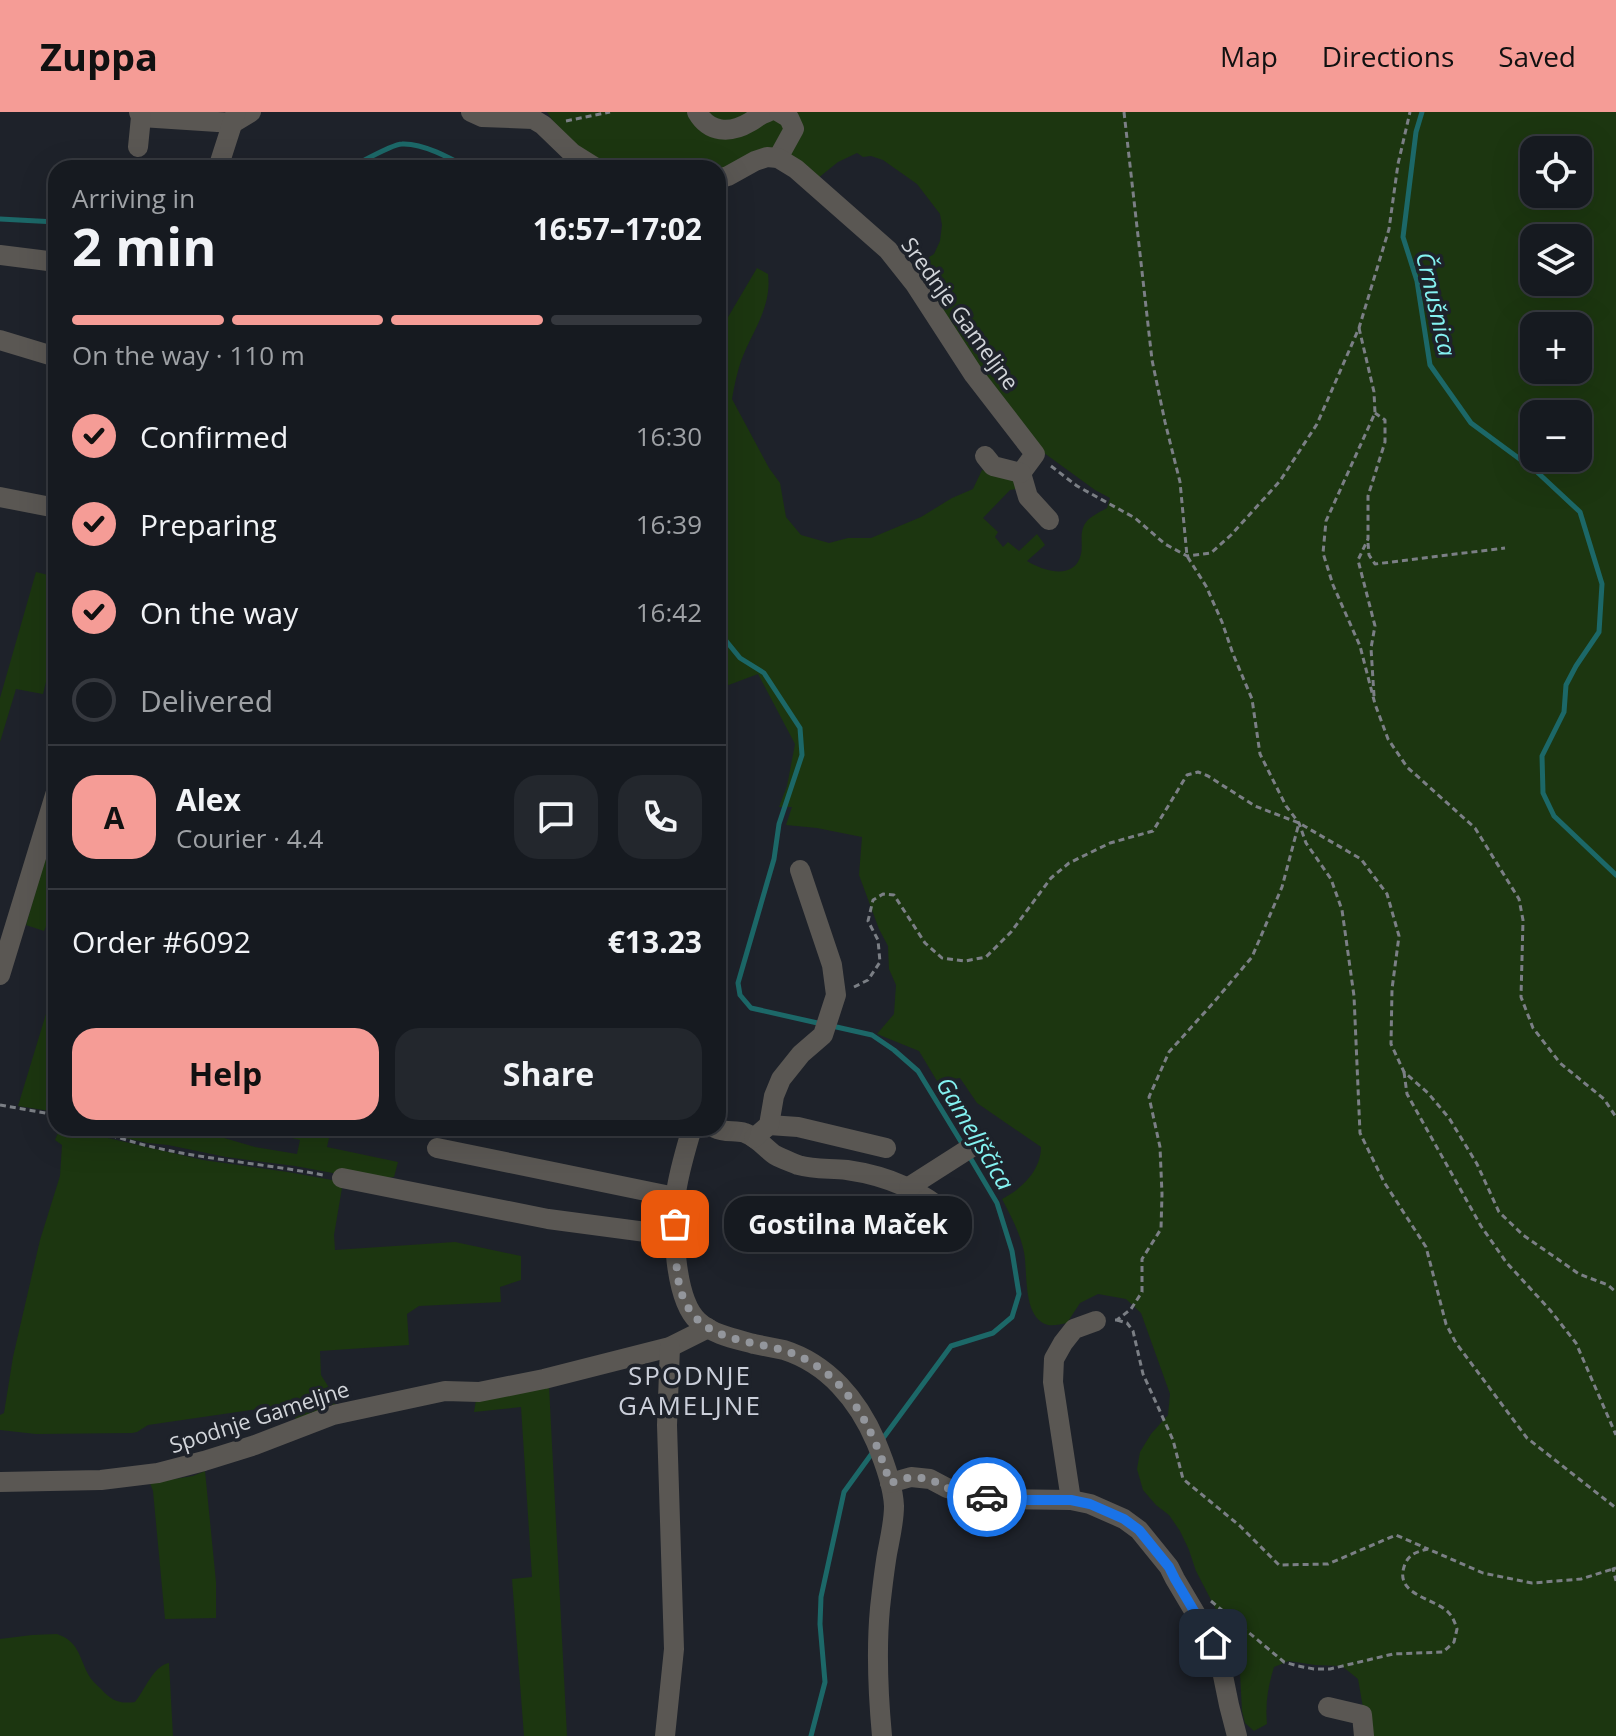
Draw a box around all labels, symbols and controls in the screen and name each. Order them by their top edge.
text: Zuppa [40,30,158,82]
text: Map [1220,37,1278,75]
text: Directions [1322,37,1454,75]
text: Saved [1498,37,1576,75]
map controls [1520,136,1592,472]
button: locate [1520,136,1592,208]
text: Arriving in [72,180,195,216]
text: 16:57–17:02 [533,208,702,249]
text: 2 min [72,210,216,281]
button: layers [1520,224,1592,296]
street label: Srednje Gameljne [895,231,1027,395]
water label: Črnušnica [1409,249,1465,360]
button: + [1520,312,1592,384]
text: On the way · 110 m [72,337,305,373]
button: − [1520,400,1592,472]
icon: check [72,414,116,458]
text: Confirmed [140,416,288,457]
text: 16:30 [636,418,702,454]
icon: check [72,502,116,546]
text: Preparing [140,504,277,545]
text: 16:39 [636,506,702,542]
icon: check [72,590,116,634]
text: On the way [140,592,298,633]
text: 16:42 [636,594,702,630]
text: Delivered [140,680,273,721]
button: chat [514,775,598,859]
button: phone [618,775,702,859]
text: Alex [176,779,241,820]
text: A [104,797,124,838]
text: Courier · 4.4 [176,820,323,856]
text: Order #6092 [72,921,251,962]
text: €13.23 [608,921,702,962]
button: Help [72,1028,379,1120]
button: Share [395,1028,702,1120]
water label: Gameljščica [929,1070,1023,1196]
pin [641,1190,709,1258]
callout: Gostilna Maček [723,1196,971,1252]
icon: bag [653,1202,697,1246]
text: Gostilna Maček [748,1206,948,1242]
district label: SPODNJE GAMELJNE [618,1357,762,1423]
street label: Spodnje Gameljne [165,1373,353,1459]
courier [947,1457,1027,1537]
icon: car [965,1475,1009,1519]
pin [1179,1609,1247,1677]
icon: home [1191,1621,1235,1665]

